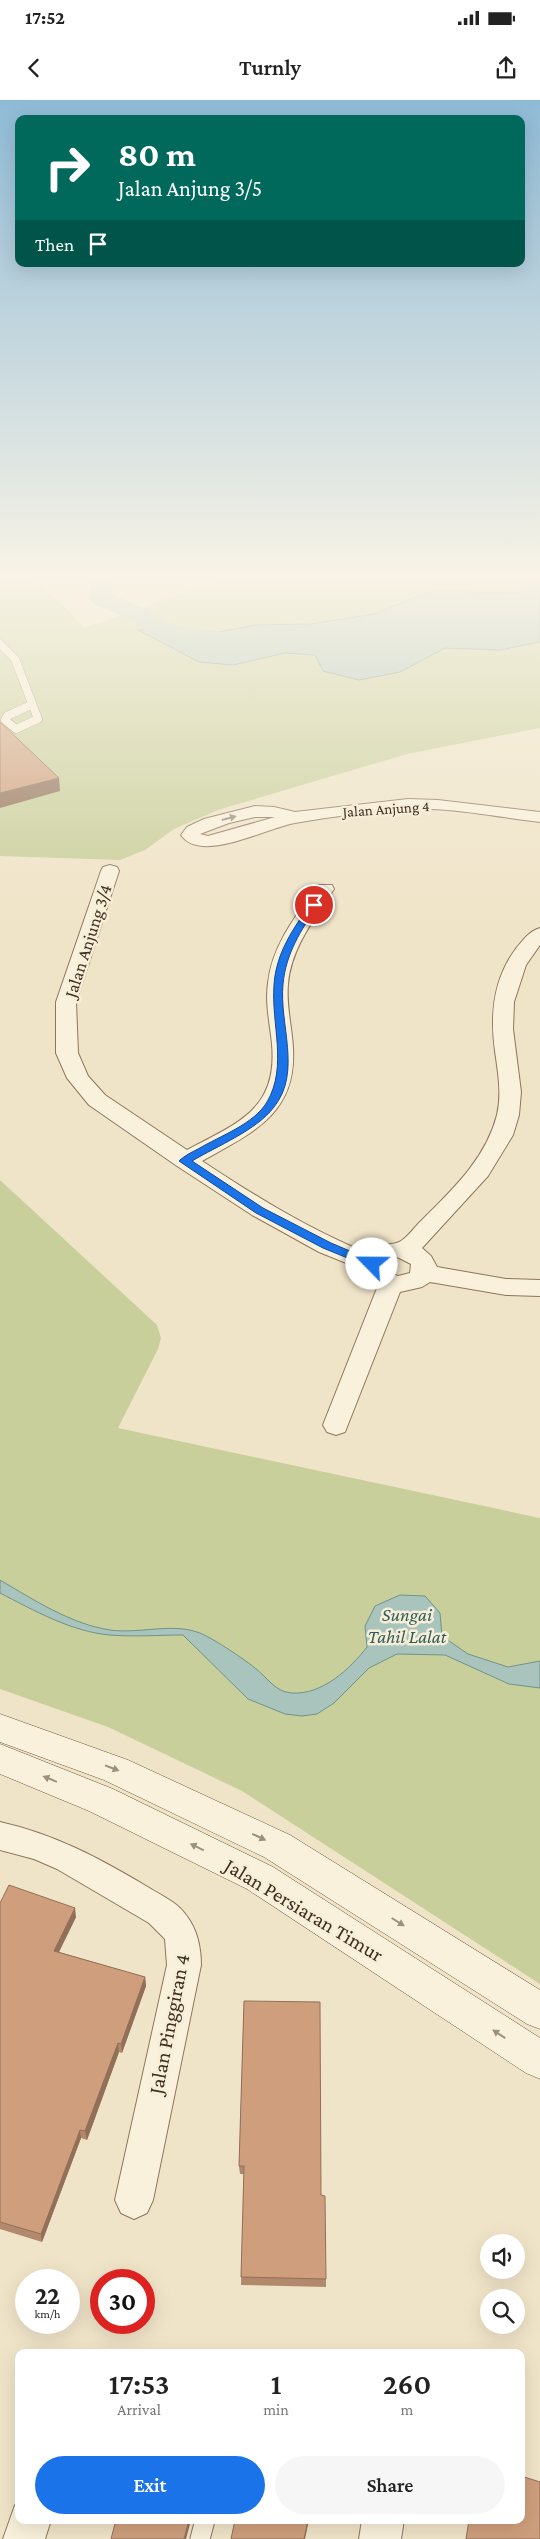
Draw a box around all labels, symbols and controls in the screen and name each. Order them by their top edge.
text: 17:52 [25,7,65,28]
icon: back [20,54,48,82]
icon: share [492,54,520,82]
text: Turnly [239,55,301,80]
icon: right [35,135,100,200]
text: 80 m [118,135,196,174]
text: Jalan Anjung 3/5 [118,176,262,201]
icon: arrive [84,230,112,258]
text: Then [35,234,74,255]
street label: Jalan Anjung 4 [340,798,430,821]
one-way arrow [222,814,237,822]
street label: Jalan Anjung 3/4 [60,882,117,1002]
pin [293,884,335,926]
icon: arrive [300,891,328,919]
position arrow [345,1237,397,1289]
water label: Sungai Tahil Lalat [368,1604,447,1647]
one-way arrow [105,1764,120,1772]
one-way arrow [43,1775,57,1783]
one-way arrow [252,1833,266,1841]
one-way arrow [190,1843,205,1852]
street label: Jalan Persiaran Timur [219,1852,388,1967]
one-way arrow [391,1917,404,1926]
street label: Jalan Pinggiran 4 [143,1952,194,2098]
one-way arrow [492,2029,506,2039]
map controls [480,2234,525,2334]
button: sound [480,2234,525,2279]
speed limit sign: 30 [90,2269,155,2334]
text: 22 [35,2282,60,2309]
button: search [480,2289,525,2334]
text: km/h [35,2307,60,2321]
text: 17:53 [109,2367,169,2400]
text: 1 [271,2367,281,2400]
text: 260 [383,2367,431,2400]
text: Arrival [117,2401,161,2418]
text: min [263,2401,289,2418]
text: m [400,2401,413,2418]
button: Exit [35,2456,265,2514]
button: Share [275,2456,505,2514]

